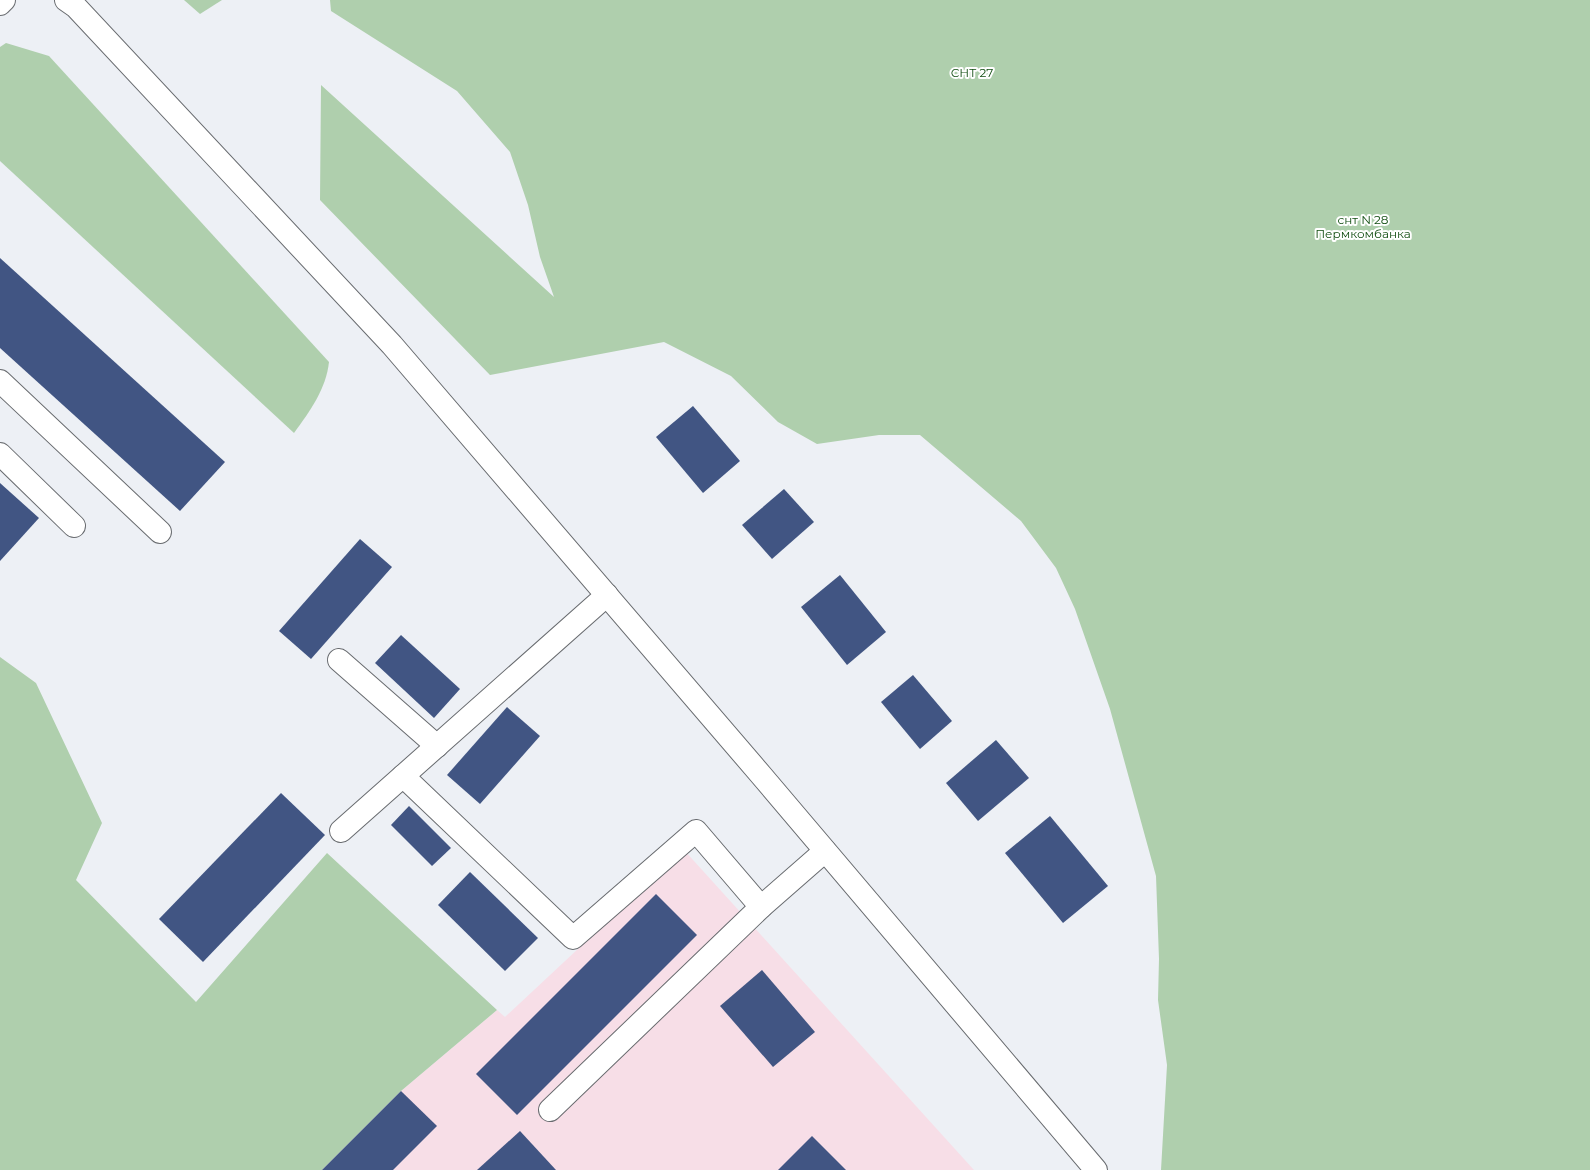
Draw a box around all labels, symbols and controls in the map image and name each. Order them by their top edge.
park label: СНТ 27 [951,65,993,80]
park label: снт N 28 Пермкомбанка [1315,212,1411,241]

